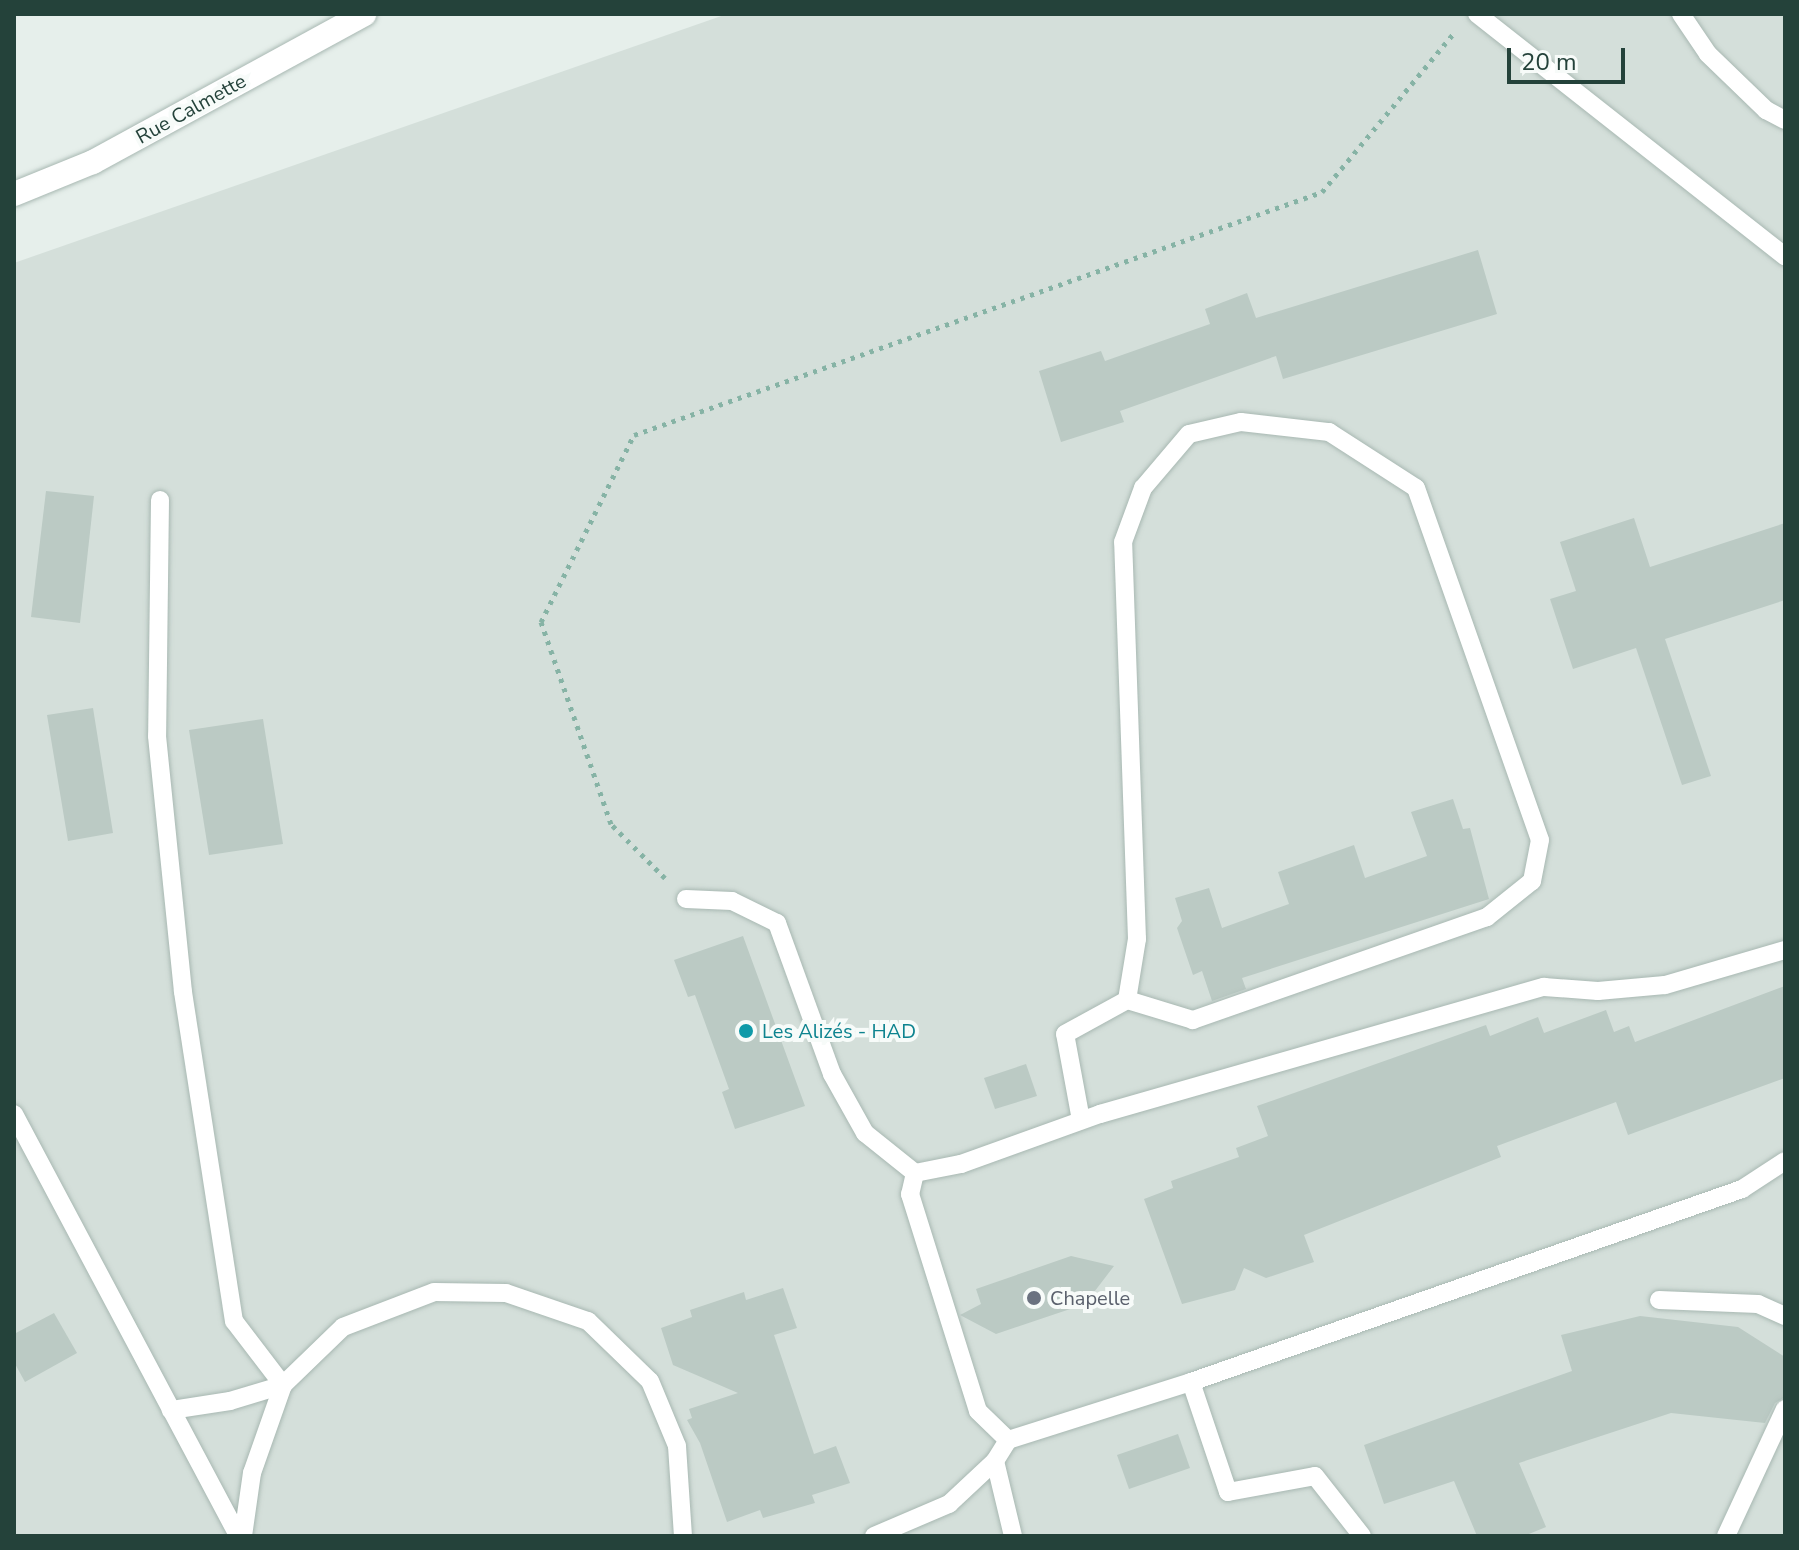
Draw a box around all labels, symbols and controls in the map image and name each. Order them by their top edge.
scale bar [1511,32,1629,82]
text: 20 m [1521,46,1577,78]
street label: Rue Calmette [132,69,250,149]
place label: Les Alizés - HAD [762,1019,916,1043]
marker: Les Alizés - HAD [737,1022,755,1040]
place label: Chapelle [1050,1286,1130,1310]
marker: Chapelle [1025,1289,1043,1307]

